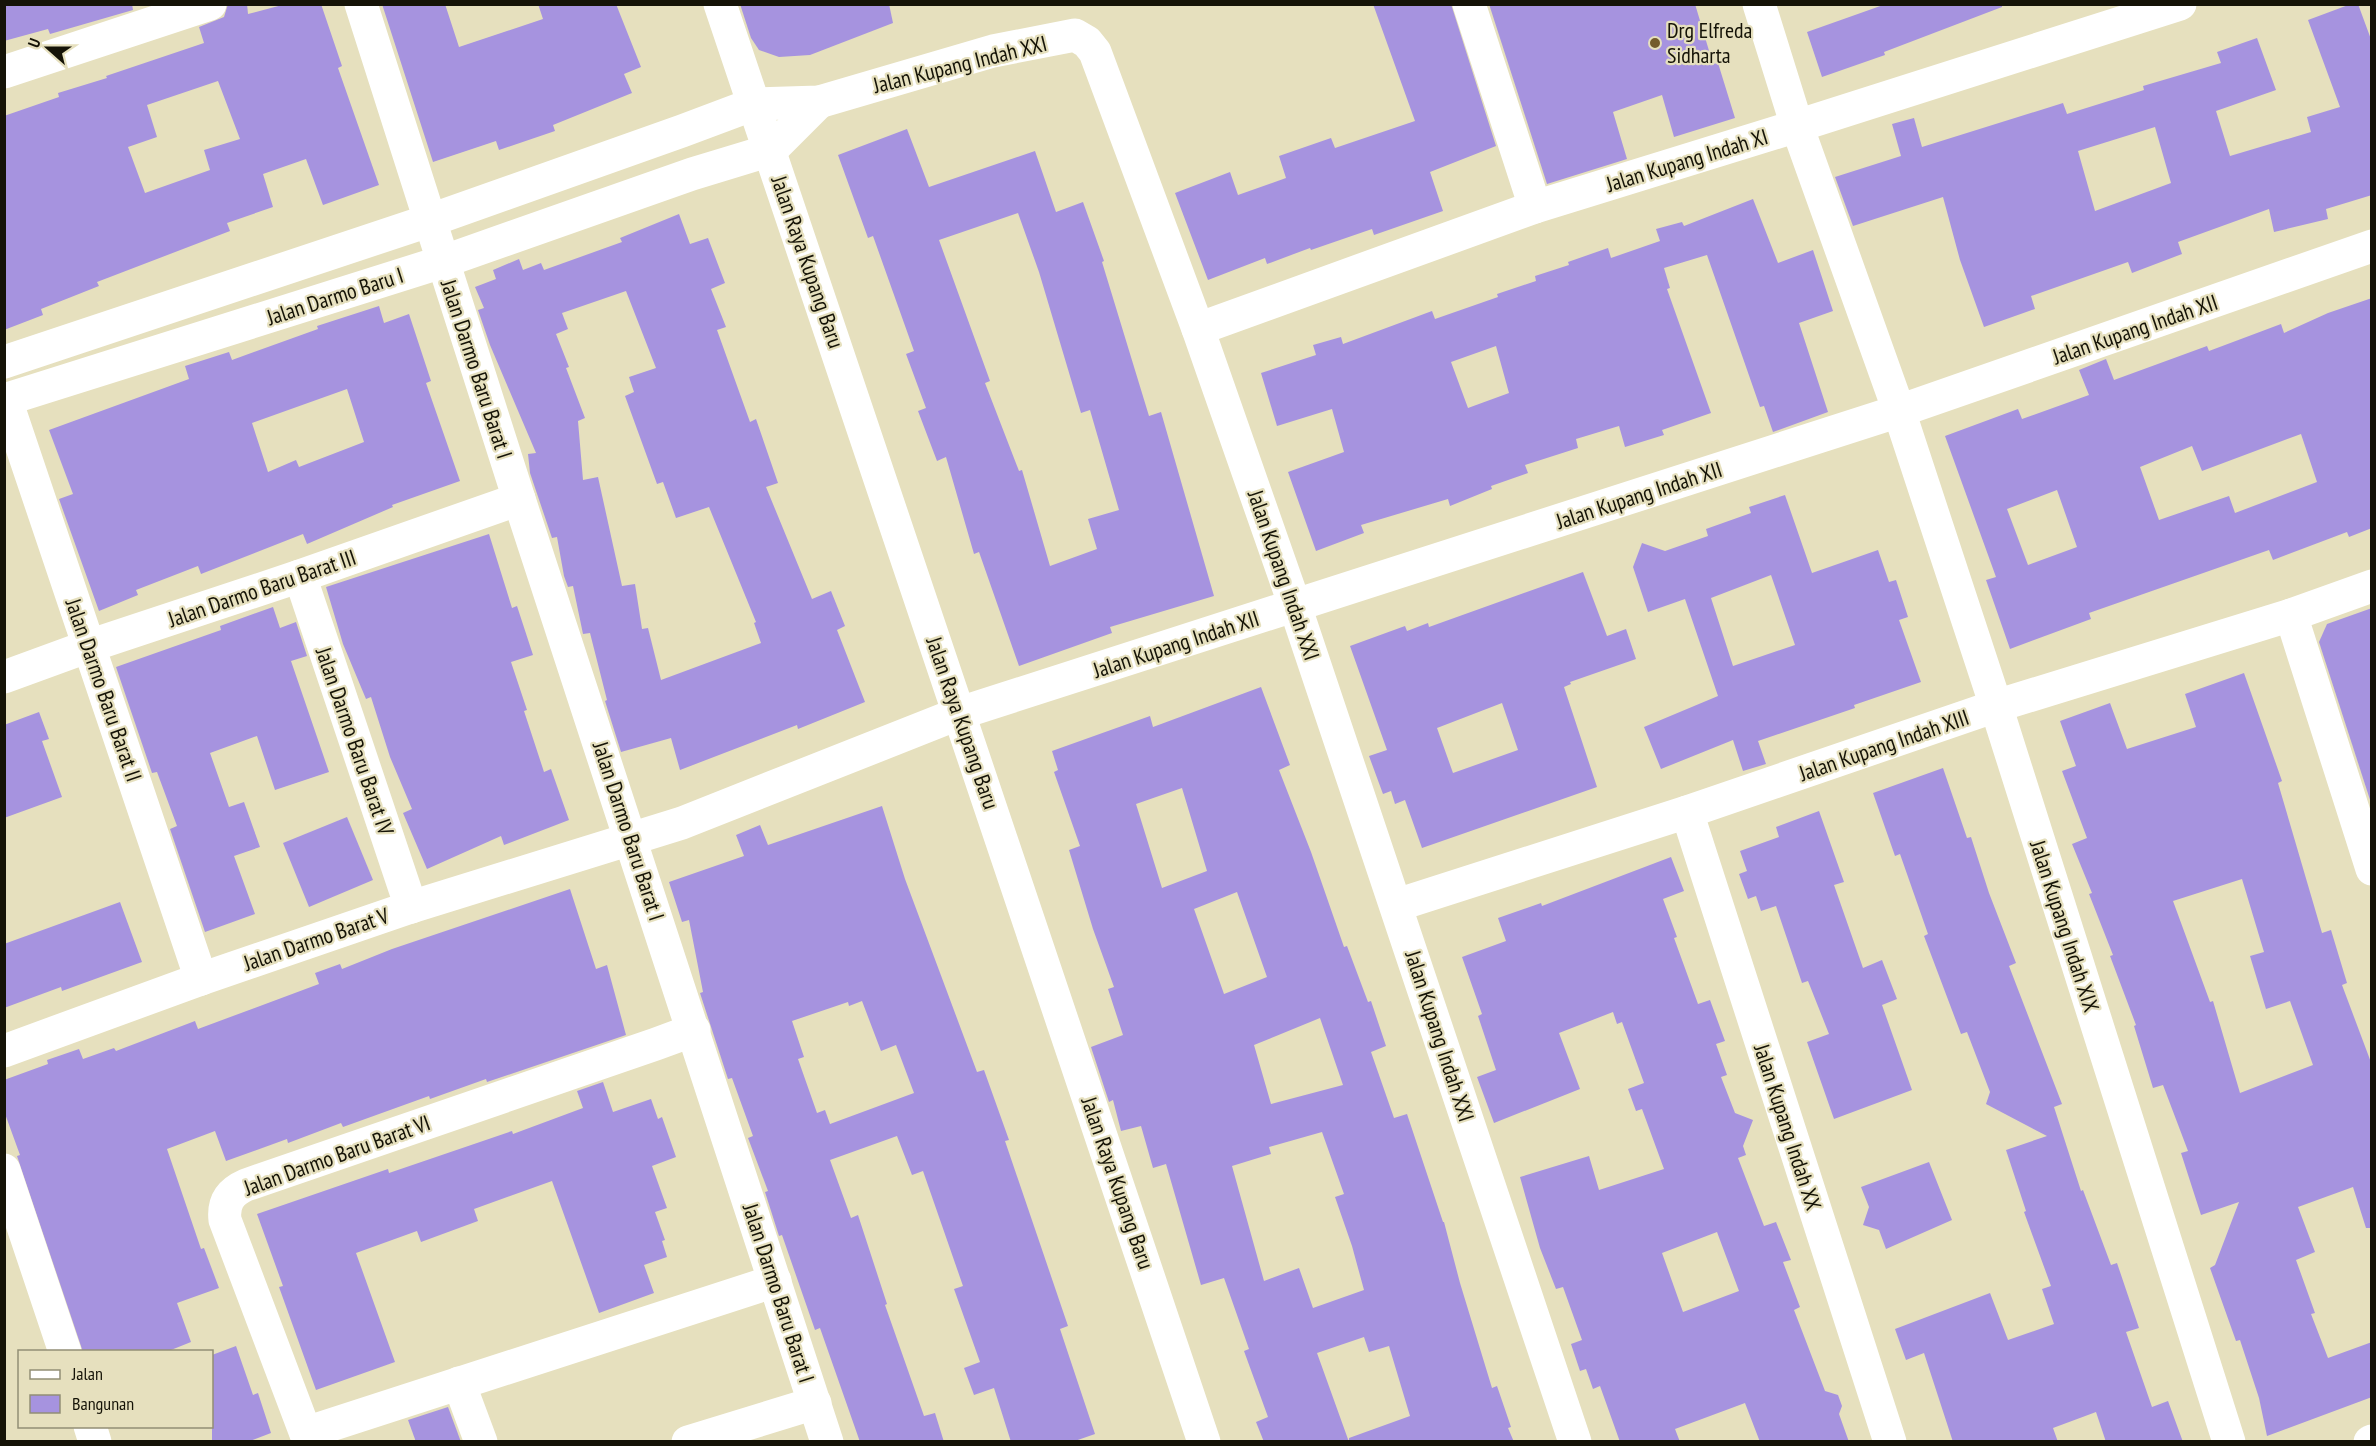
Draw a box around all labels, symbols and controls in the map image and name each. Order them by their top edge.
place label: Drg Elfreda Sidharta [1667,16,1752,69]
north arrow [18,18,78,78]
street label: Jalan Kupang Indah XXI [869,29,1050,99]
text: U [23,35,45,50]
marker: Drg Elfreda Sidharta [1648,36,1662,50]
street label: Jalan Kupang Indah XI [1602,122,1771,198]
street label: Jalan Raya Kupang Baru [765,171,851,352]
street label: Jalan Darmo Baru I [262,261,407,332]
street label: Jalan Darmo Baru Barat I [435,275,519,462]
street label: Jalan Kupang Indah XII [2048,288,2221,371]
street label: Jalan Kupang Indah XII [1552,455,1725,535]
street label: Jalan Kupang Indah XXI [1241,485,1326,664]
street label: Jalan Darmo Baru Barat III [164,543,360,634]
street label: Jalan Darmo Baru Barat II [59,594,148,785]
street label: Jalan Kupang Indah XII [1089,604,1262,684]
street label: Jalan Raya Kupang Baru [920,632,1006,813]
street label: Jalan Darmo Baru Barat IV [309,643,401,839]
street label: Jalan Kupang Indah XIII [1794,703,1973,788]
street label: Jalan Darmo Baru Barat I [587,737,671,924]
street label: Jalan Kupang Indah XIX [2024,836,2106,1015]
street label: Jalan Darmo Barat V [239,901,393,977]
street label: Jalan Kupang Indah XXI [1399,946,1481,1125]
street label: Jalan Kupang Indah XX [1748,1040,1828,1214]
street label: Jalan Raya Kupang Baru [1075,1092,1161,1273]
street label: Jalan Darmo Baru Barat VI [239,1108,434,1202]
street label: Jalan Darmo Baru Barat I [737,1199,821,1386]
legend [18,1350,213,1428]
text: Jalan [71,1362,103,1385]
text: Bangunan [72,1392,134,1415]

